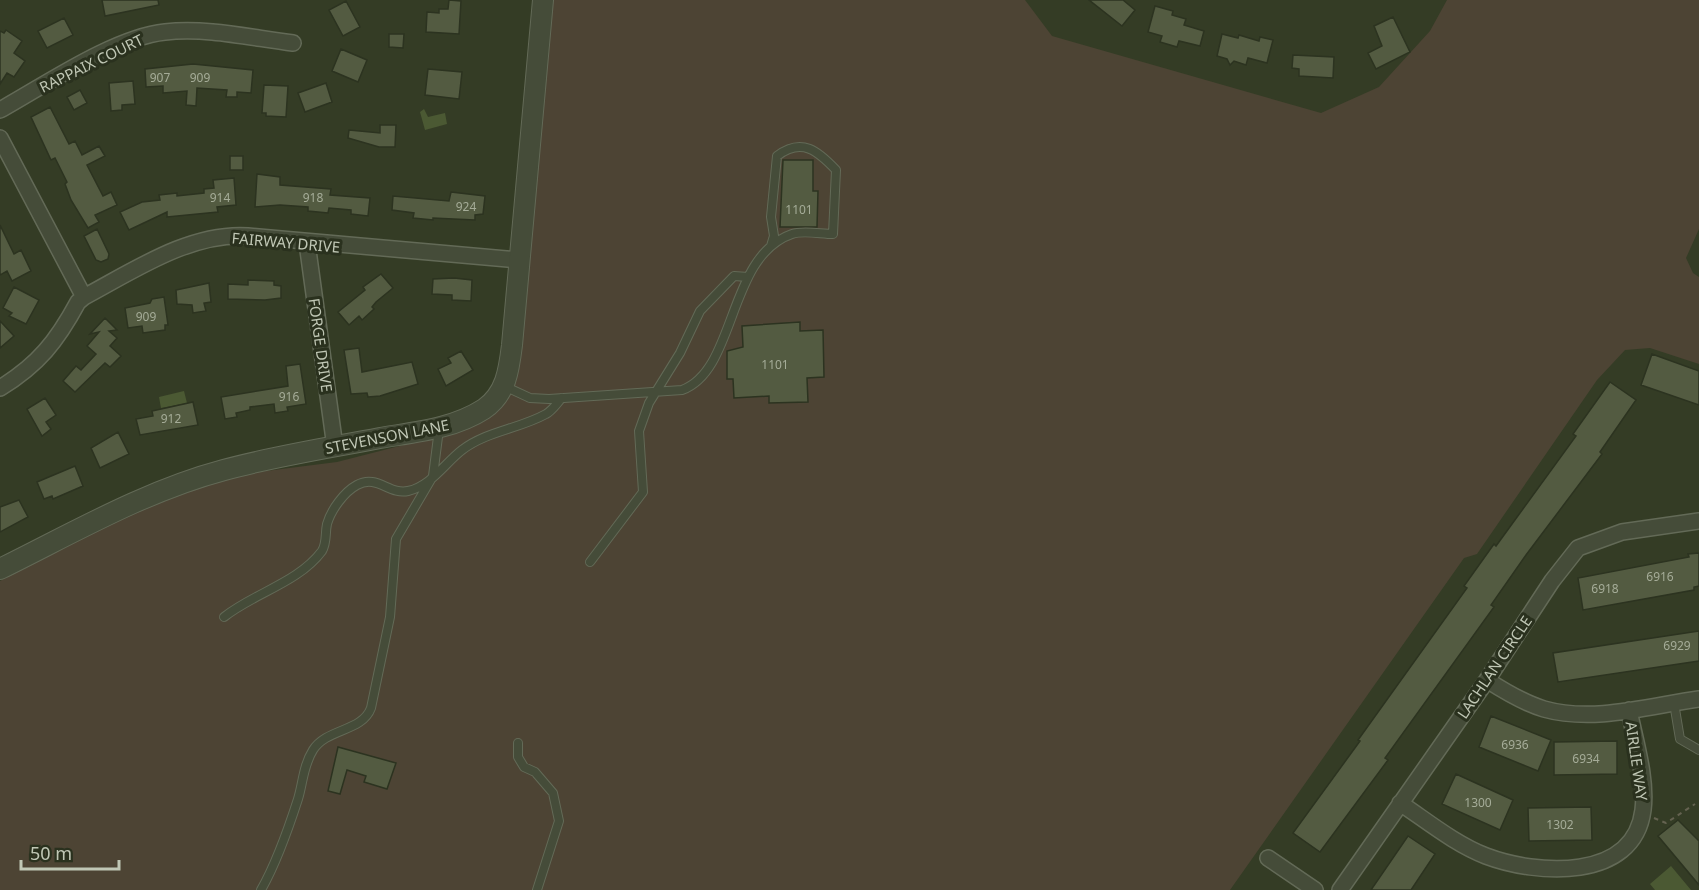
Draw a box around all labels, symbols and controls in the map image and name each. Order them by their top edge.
street label: RAPPAIX COURT [36,29,147,97]
house number: 907 [150,69,170,86]
house number: 909 [190,69,210,86]
house number: 914 [210,189,230,206]
house number: 918 [303,189,323,206]
house number: 924 [456,198,476,215]
house number: 1101 [785,201,813,218]
street label: FAIRWAY DRIVE [231,227,341,257]
street label: FORGE DRIVE [305,297,337,393]
house number: 909 [136,308,156,325]
house number: 1101 [761,356,789,373]
house number: 916 [279,388,299,405]
house number: 912 [161,410,181,427]
street label: STEVENSON LANE [323,414,451,458]
house number: 6916 [1646,568,1674,585]
house number: 6918 [1591,580,1619,597]
street label: LACHLAN CIRCLE [1452,612,1536,722]
house number: 6929 [1663,637,1691,654]
street label: AIRLIE WAY [1622,720,1653,802]
house number: 6936 [1501,736,1529,753]
house number: 6934 [1572,750,1600,767]
house number: 1300 [1464,794,1492,811]
house number: 1302 [1546,816,1574,833]
scale bar [21,833,118,871]
text: 50 m [30,841,72,865]

